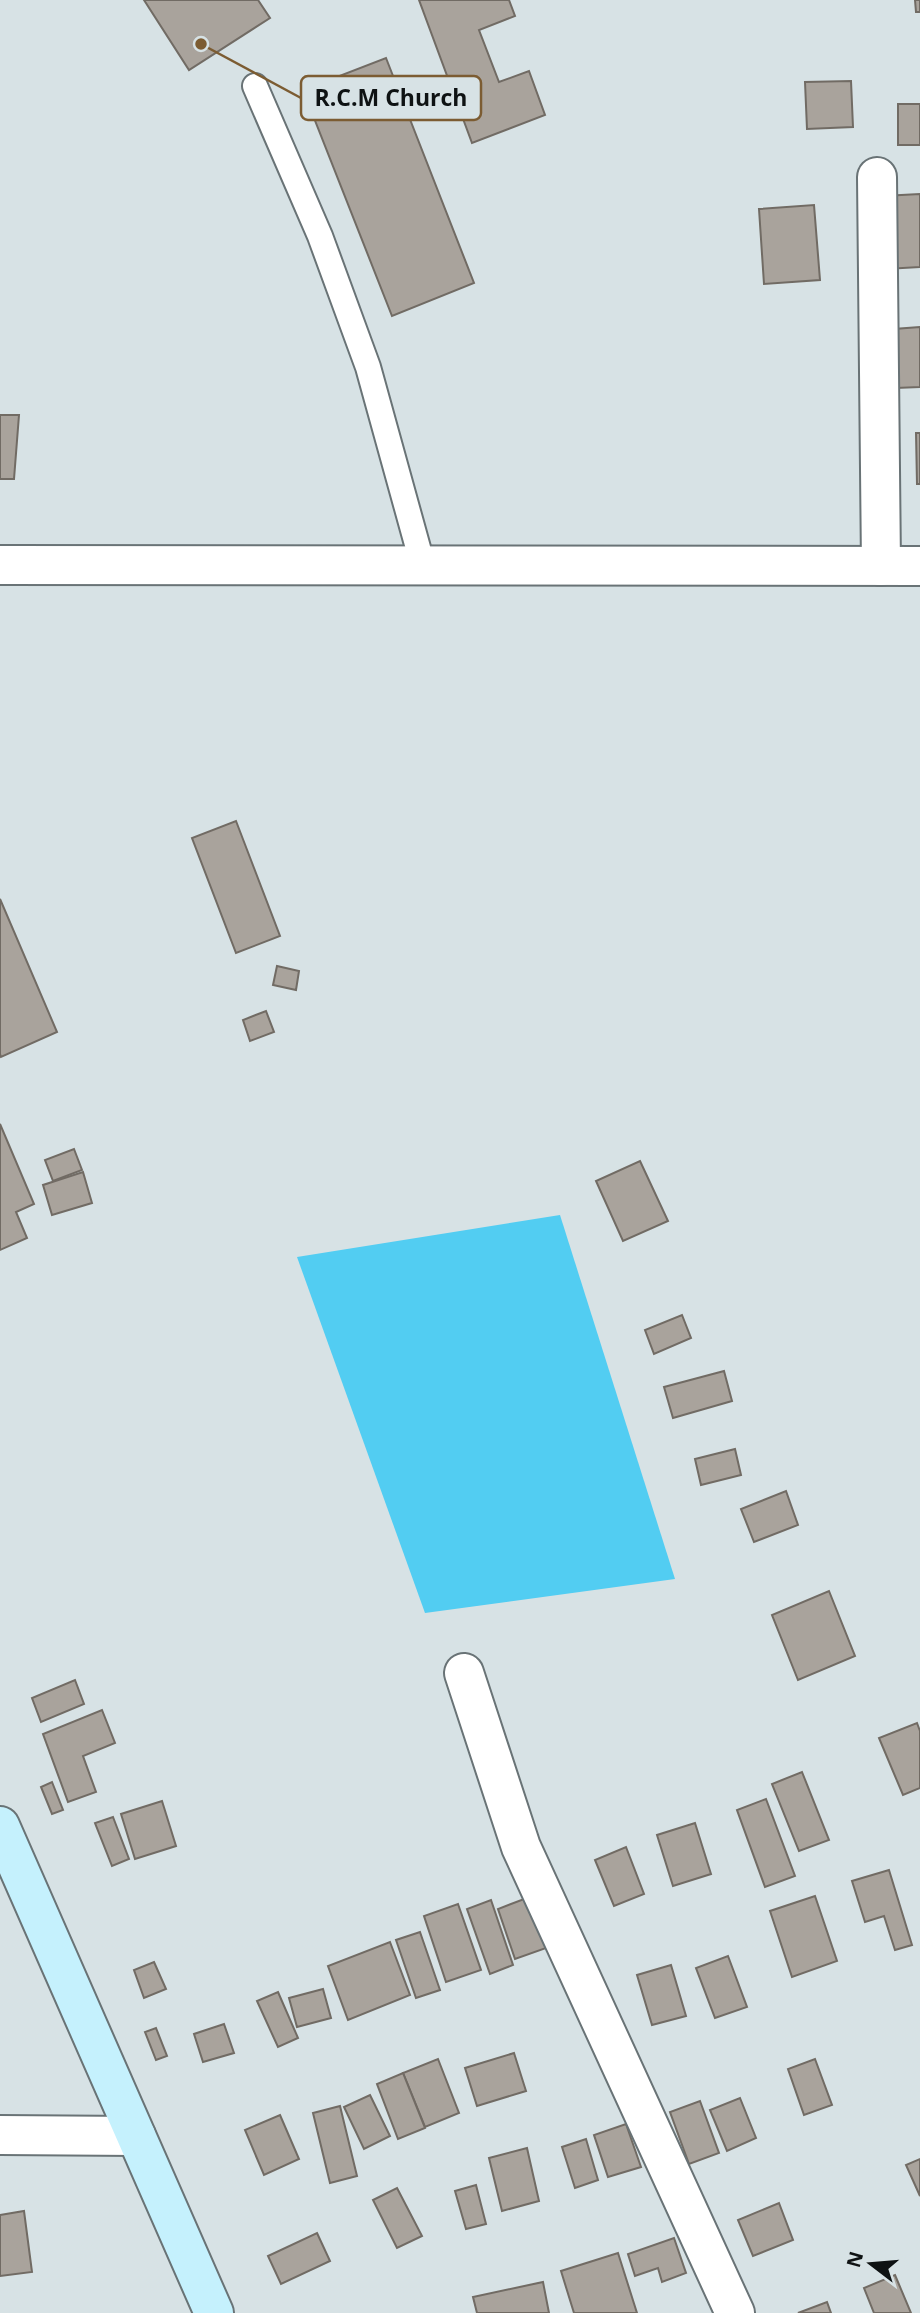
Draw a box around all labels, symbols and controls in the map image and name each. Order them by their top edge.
callout: R.C.M Church [301,76,481,120]
text: R.C.M Church [315,81,467,113]
north arrow [836,2229,906,2299]
text: N [840,2248,869,2270]

